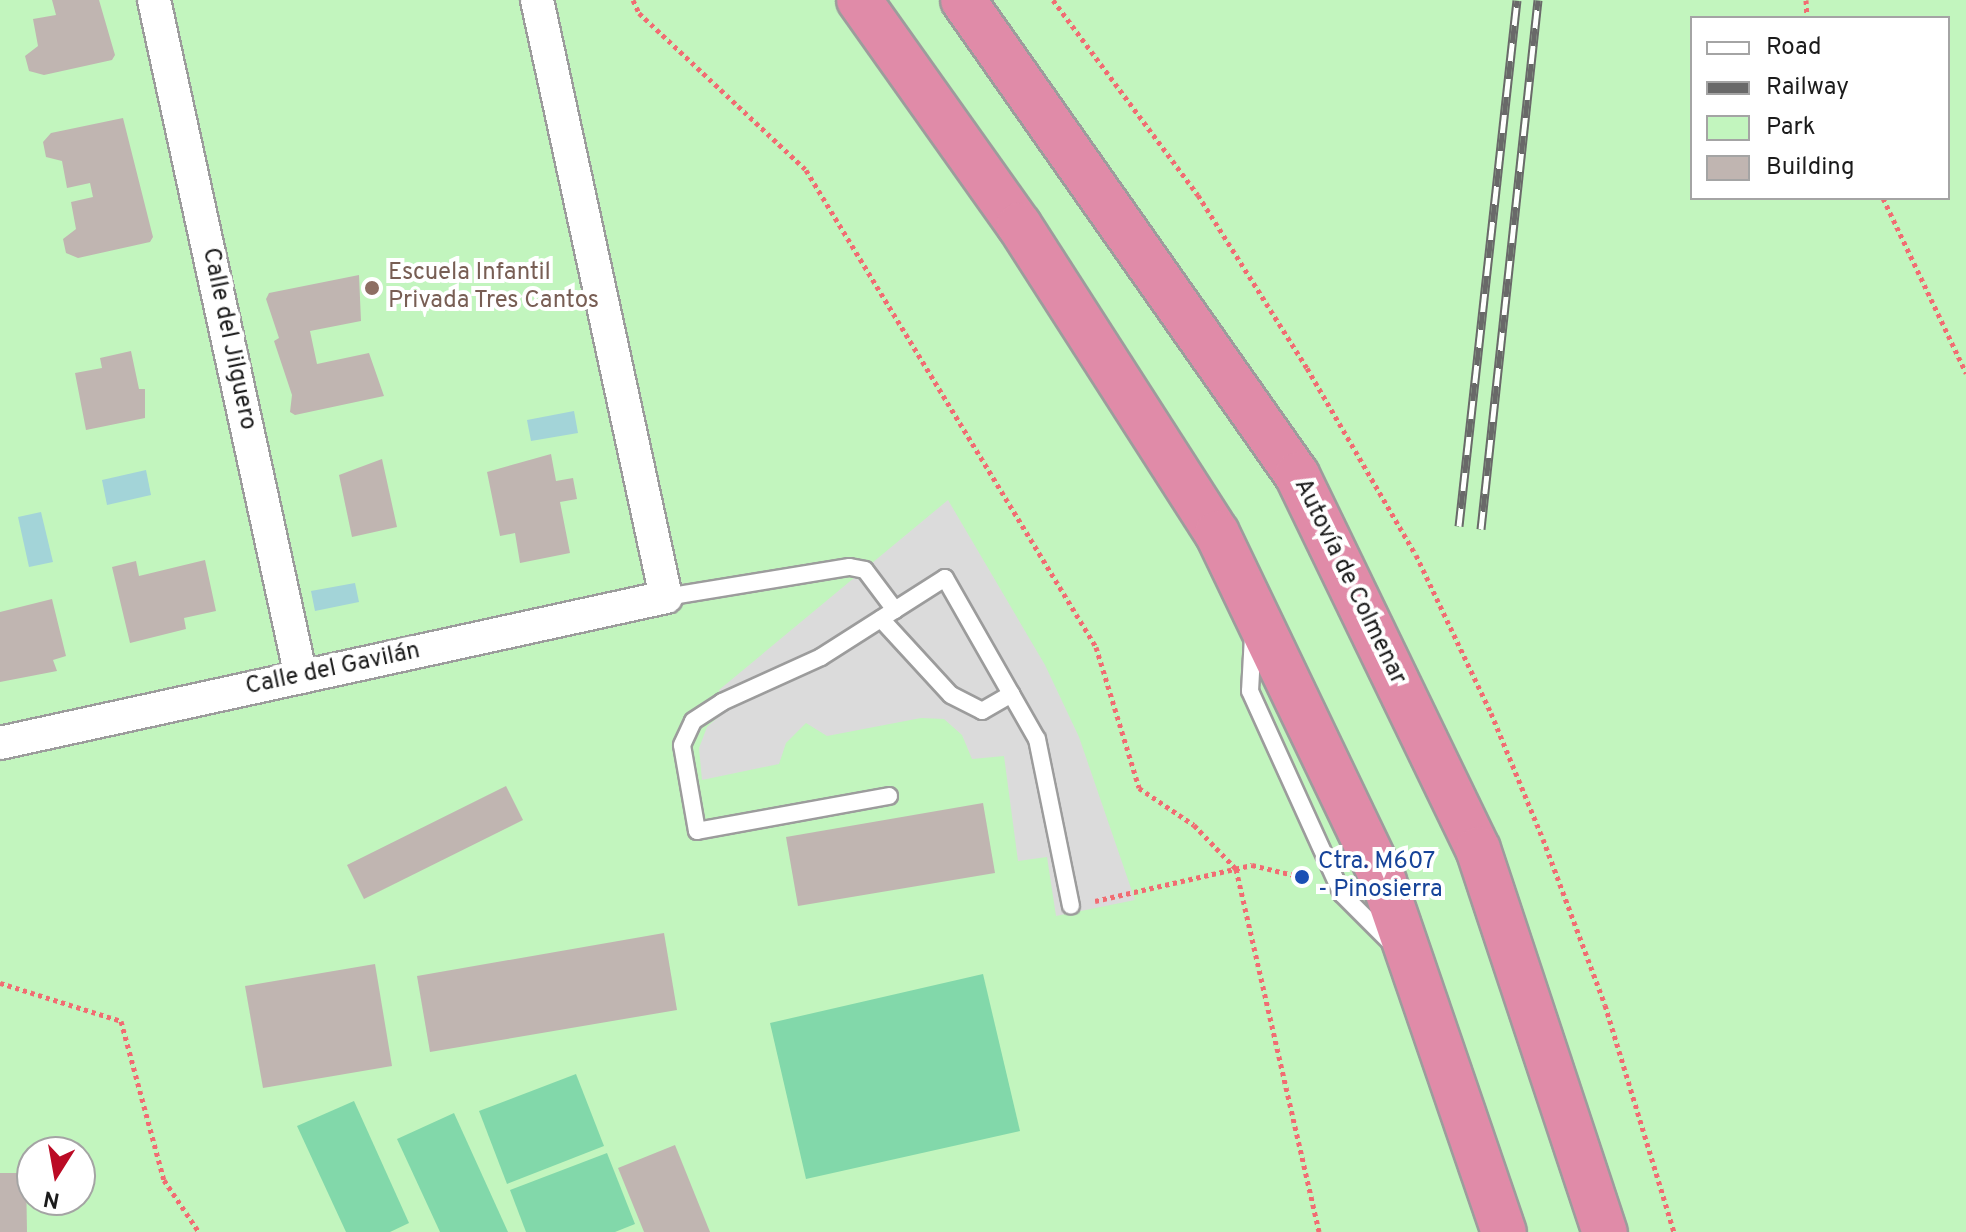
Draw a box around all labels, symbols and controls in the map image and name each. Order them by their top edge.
legend [1690,16,1950,200]
text: Road [1766,33,1822,63]
text: Railway [1766,73,1849,103]
text: Park [1766,113,1816,143]
text: Building [1766,153,1855,183]
street label: Calle del Jilguero [195,245,261,433]
place label: Escuela Infantil Privada Tres Cantos [388,260,600,316]
marker: Escuela Infantil Privada Tres Cantos [363,279,381,297]
street label: Autovía de Colmenar [1287,474,1411,690]
street label: Calle del Gavilán [243,637,423,703]
place label: Ctra. M607 - Pinosierra [1318,849,1443,905]
marker: Ctra. M607 - Pinosierra [1293,868,1311,886]
north arrow [16,1136,96,1216]
text: N [41,1183,62,1213]

